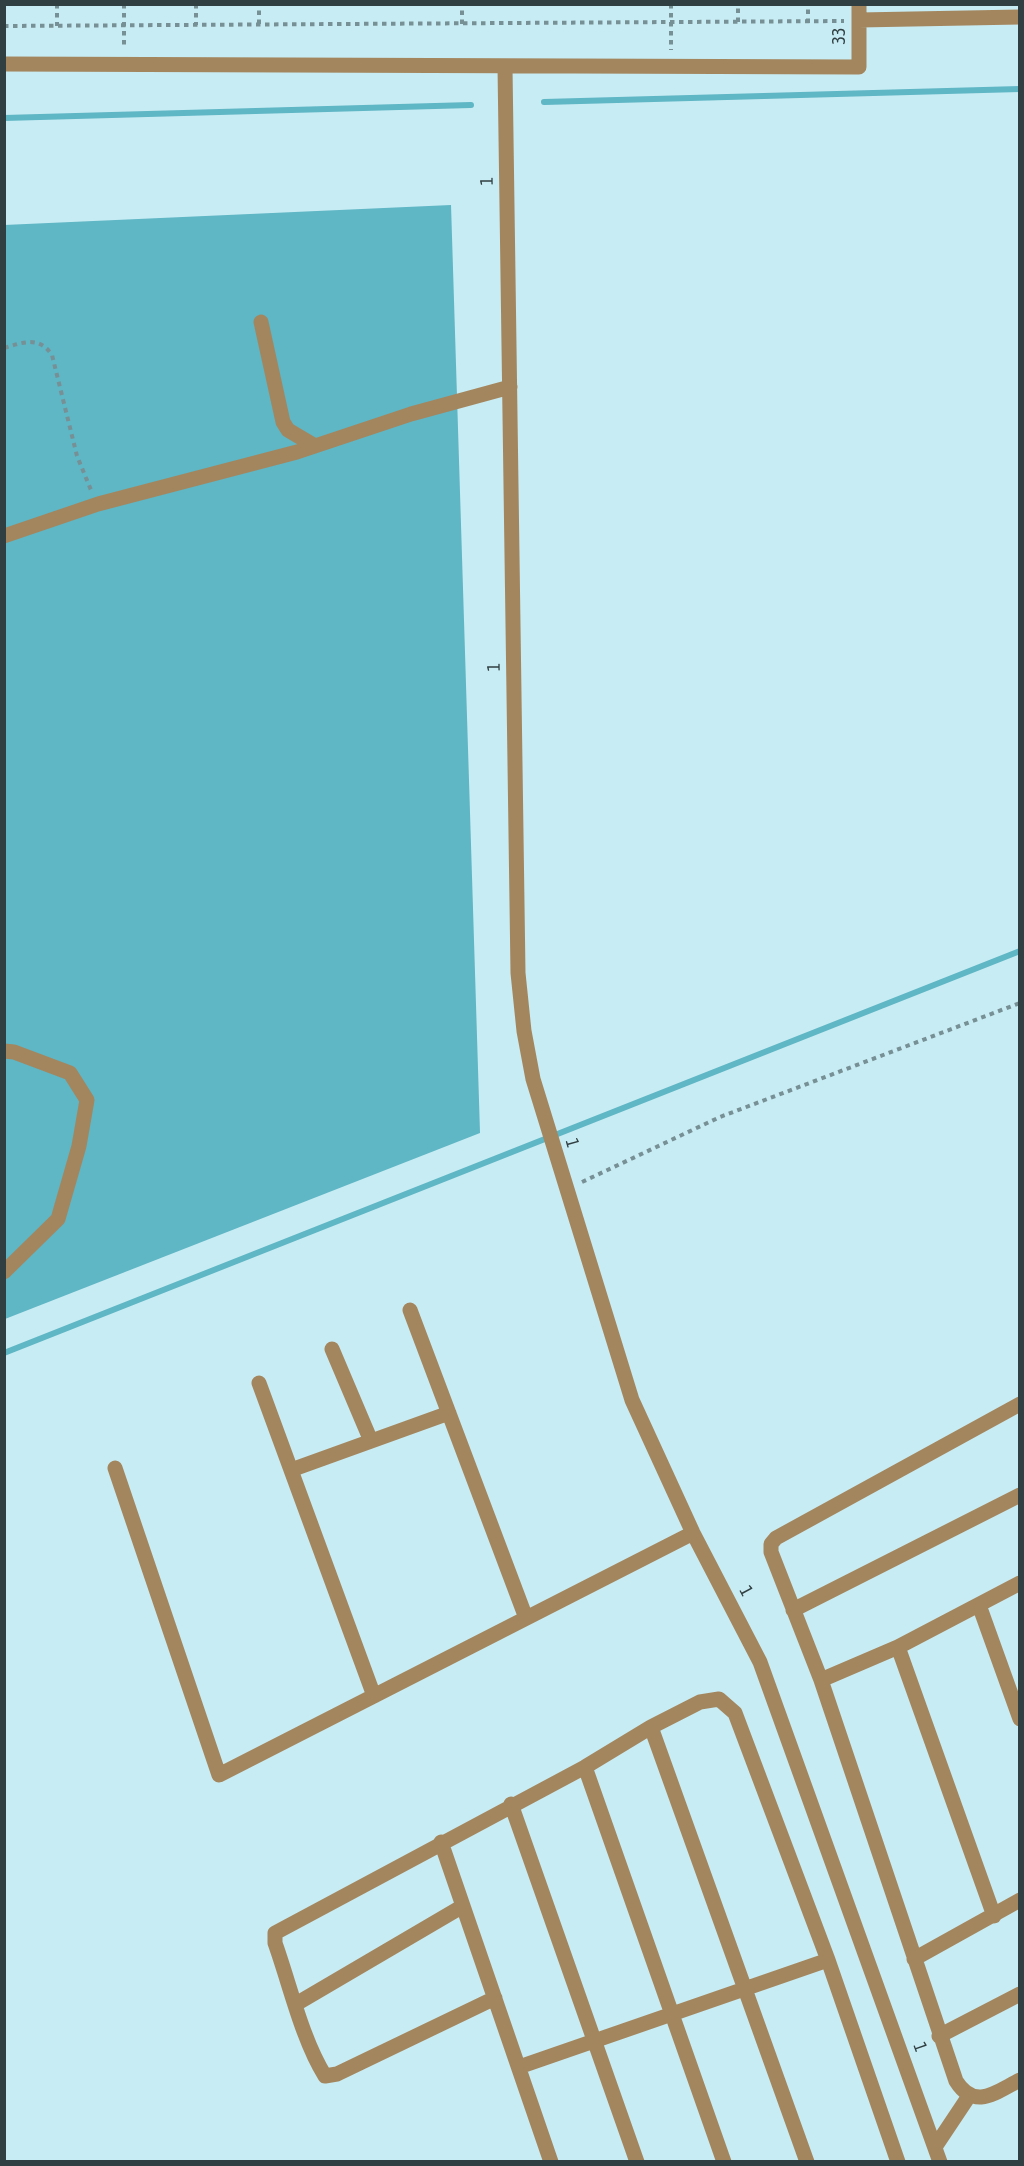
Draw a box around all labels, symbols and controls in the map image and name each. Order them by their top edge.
street label: 33 [828,28,850,44]
street label: 1 [476,177,498,185]
street label: 1 [483,663,505,671]
street label: 1 [560,1136,584,1150]
street label: 1 [734,1582,758,1600]
street label: 1 [908,2039,932,2055]

